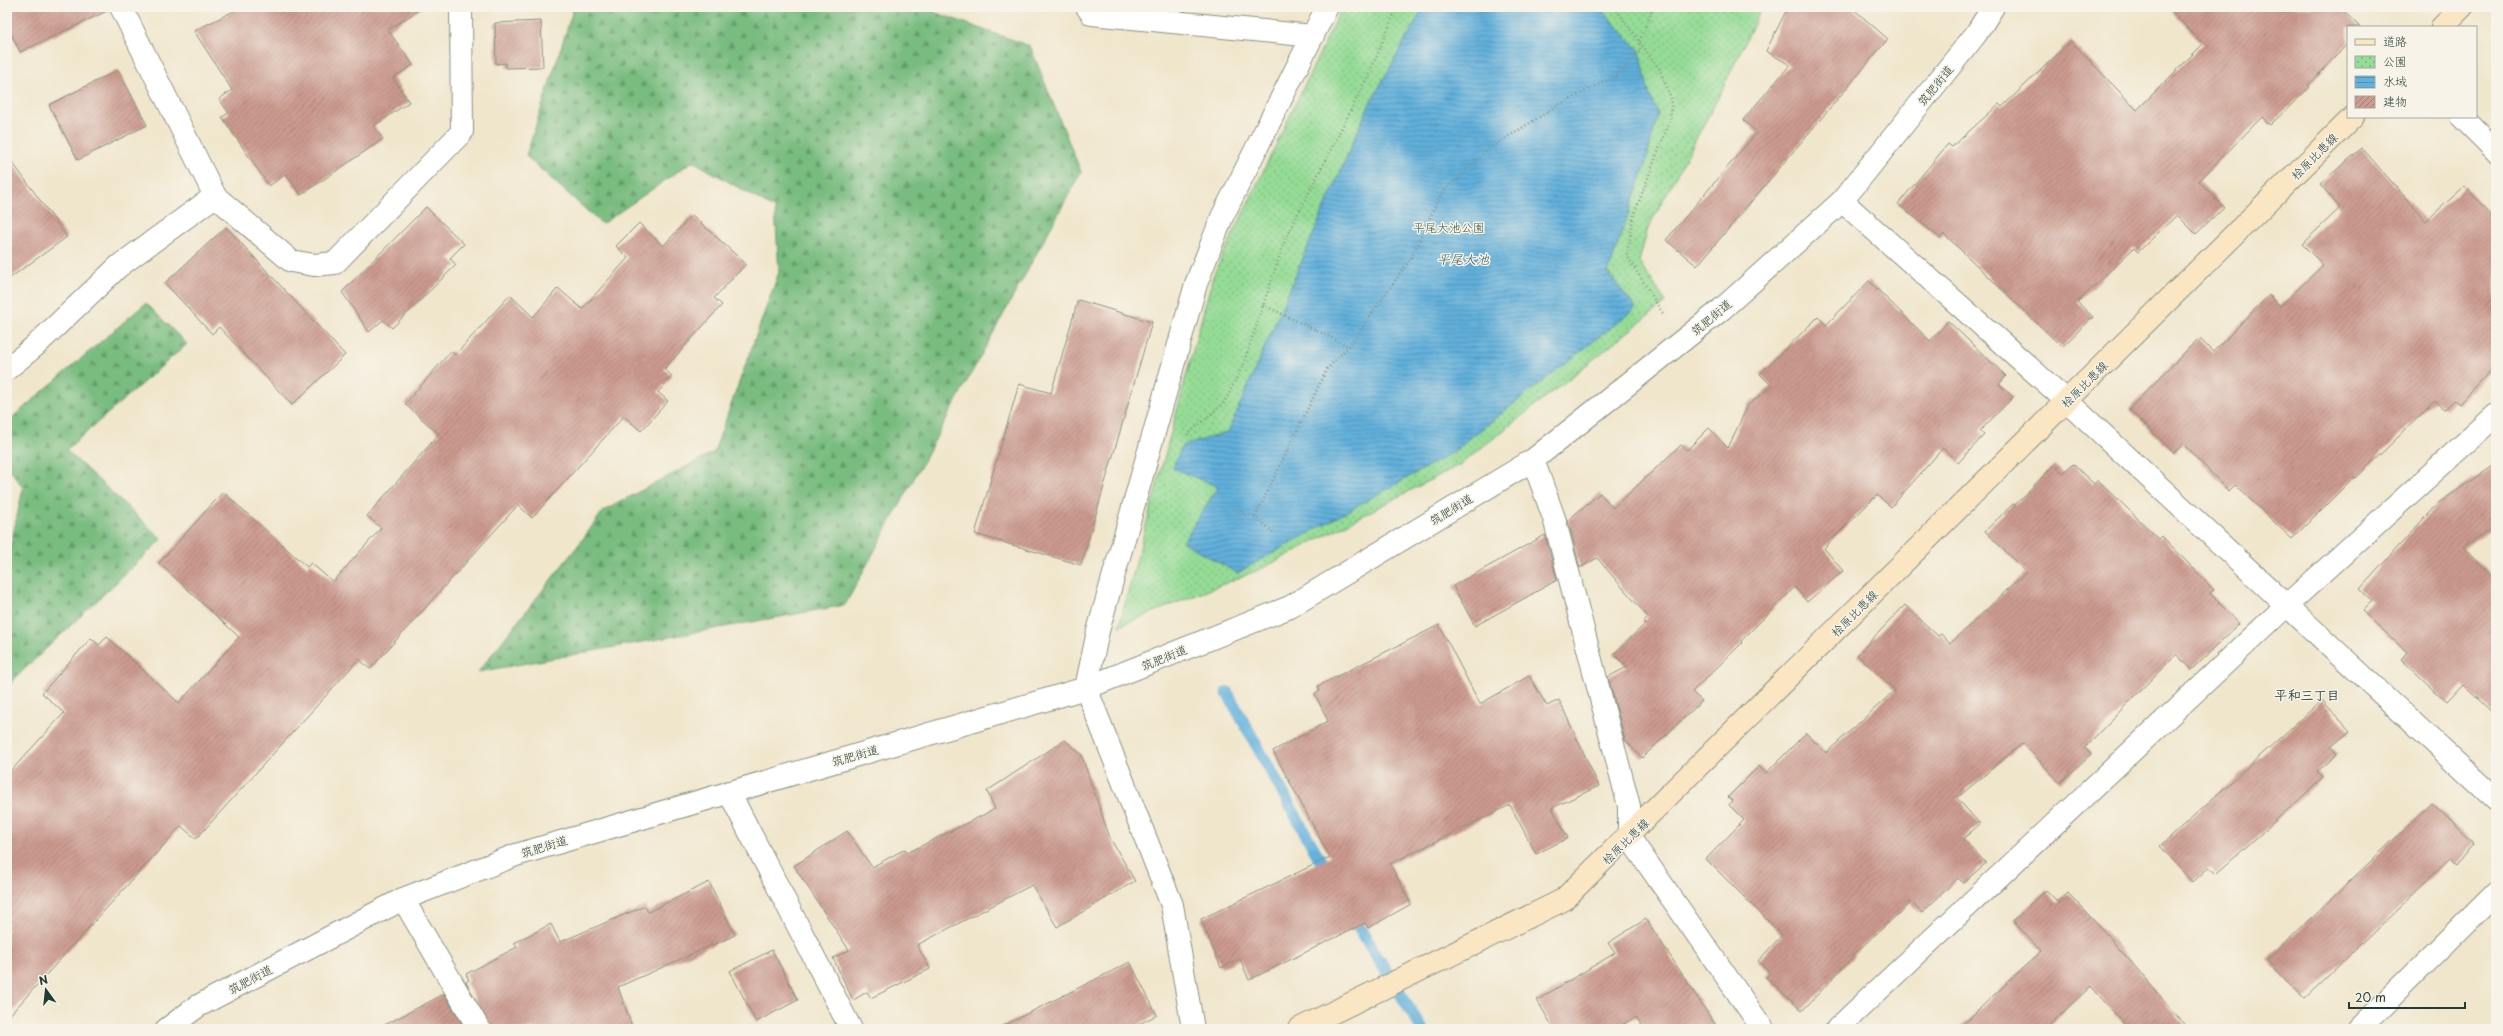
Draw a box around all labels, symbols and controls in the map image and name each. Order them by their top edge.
legend [2347,26,2477,118]
text: 道路 [2383,32,2407,50]
text: 公園 [2383,52,2407,70]
street label: 筑肥街道 [1913,61,1957,109]
text: 水域 [2383,72,2407,90]
text: 建物 [2383,92,2407,110]
street label: 桧原比恵線 [2286,128,2342,184]
park label: 平尾大池公園 [1413,218,1485,236]
water label: 平尾大池 [1437,249,1490,268]
street label: 筑肥街道 [1687,295,1735,339]
street label: 桧原比恵線 [2056,356,2112,412]
street label: 筑肥街道 [1426,489,1476,529]
street label: 桧原比恵線 [1826,585,1882,641]
street label: 筑肥街道 [1138,640,1190,674]
district label: 平和三丁目 [2274,685,2340,704]
street label: 筑肥街道 [829,740,881,770]
street label: 桧原比恵線 [1597,814,1653,868]
street label: 筑肥街道 [518,830,570,862]
street label: 筑肥街道 [225,960,275,998]
north arrow [26,970,66,1010]
text: N [37,970,50,989]
scale bar [2349,984,2465,1010]
text: 20 m [2355,988,2386,1006]

